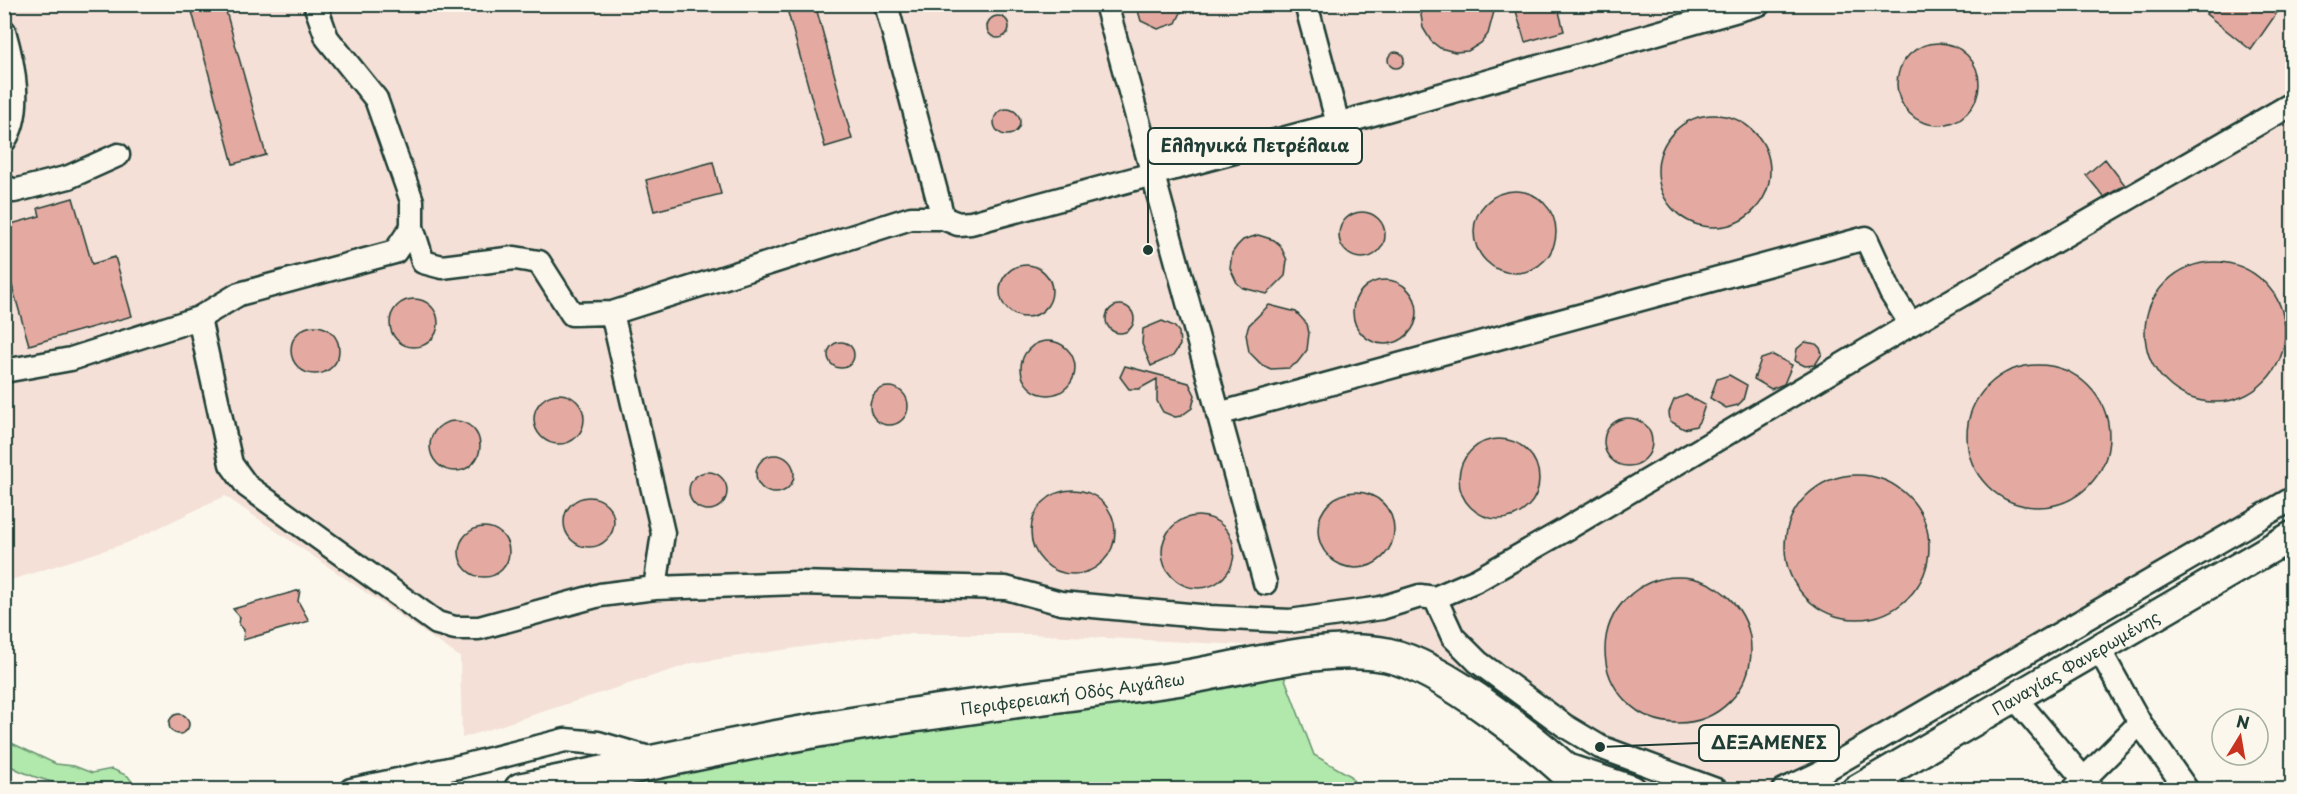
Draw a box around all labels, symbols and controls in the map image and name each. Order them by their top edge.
callout: Ελληνικά Πετρέλαια [1148,128,1362,164]
text: Ελληνικά Πετρέλαια [1161,131,1349,158]
street label: Παναγίας Φανερωμένης [1987,604,2164,720]
street label: Περιφερειακή Οδός Αιγάλεω [958,666,1186,720]
north arrow [2210,707,2270,767]
text: N [2235,708,2252,734]
callout: ΔΕΞΑΜΕΝΕΣ [1699,725,1839,761]
text: ΔΕΞΑΜΕΝΕΣ [1711,728,1827,755]

